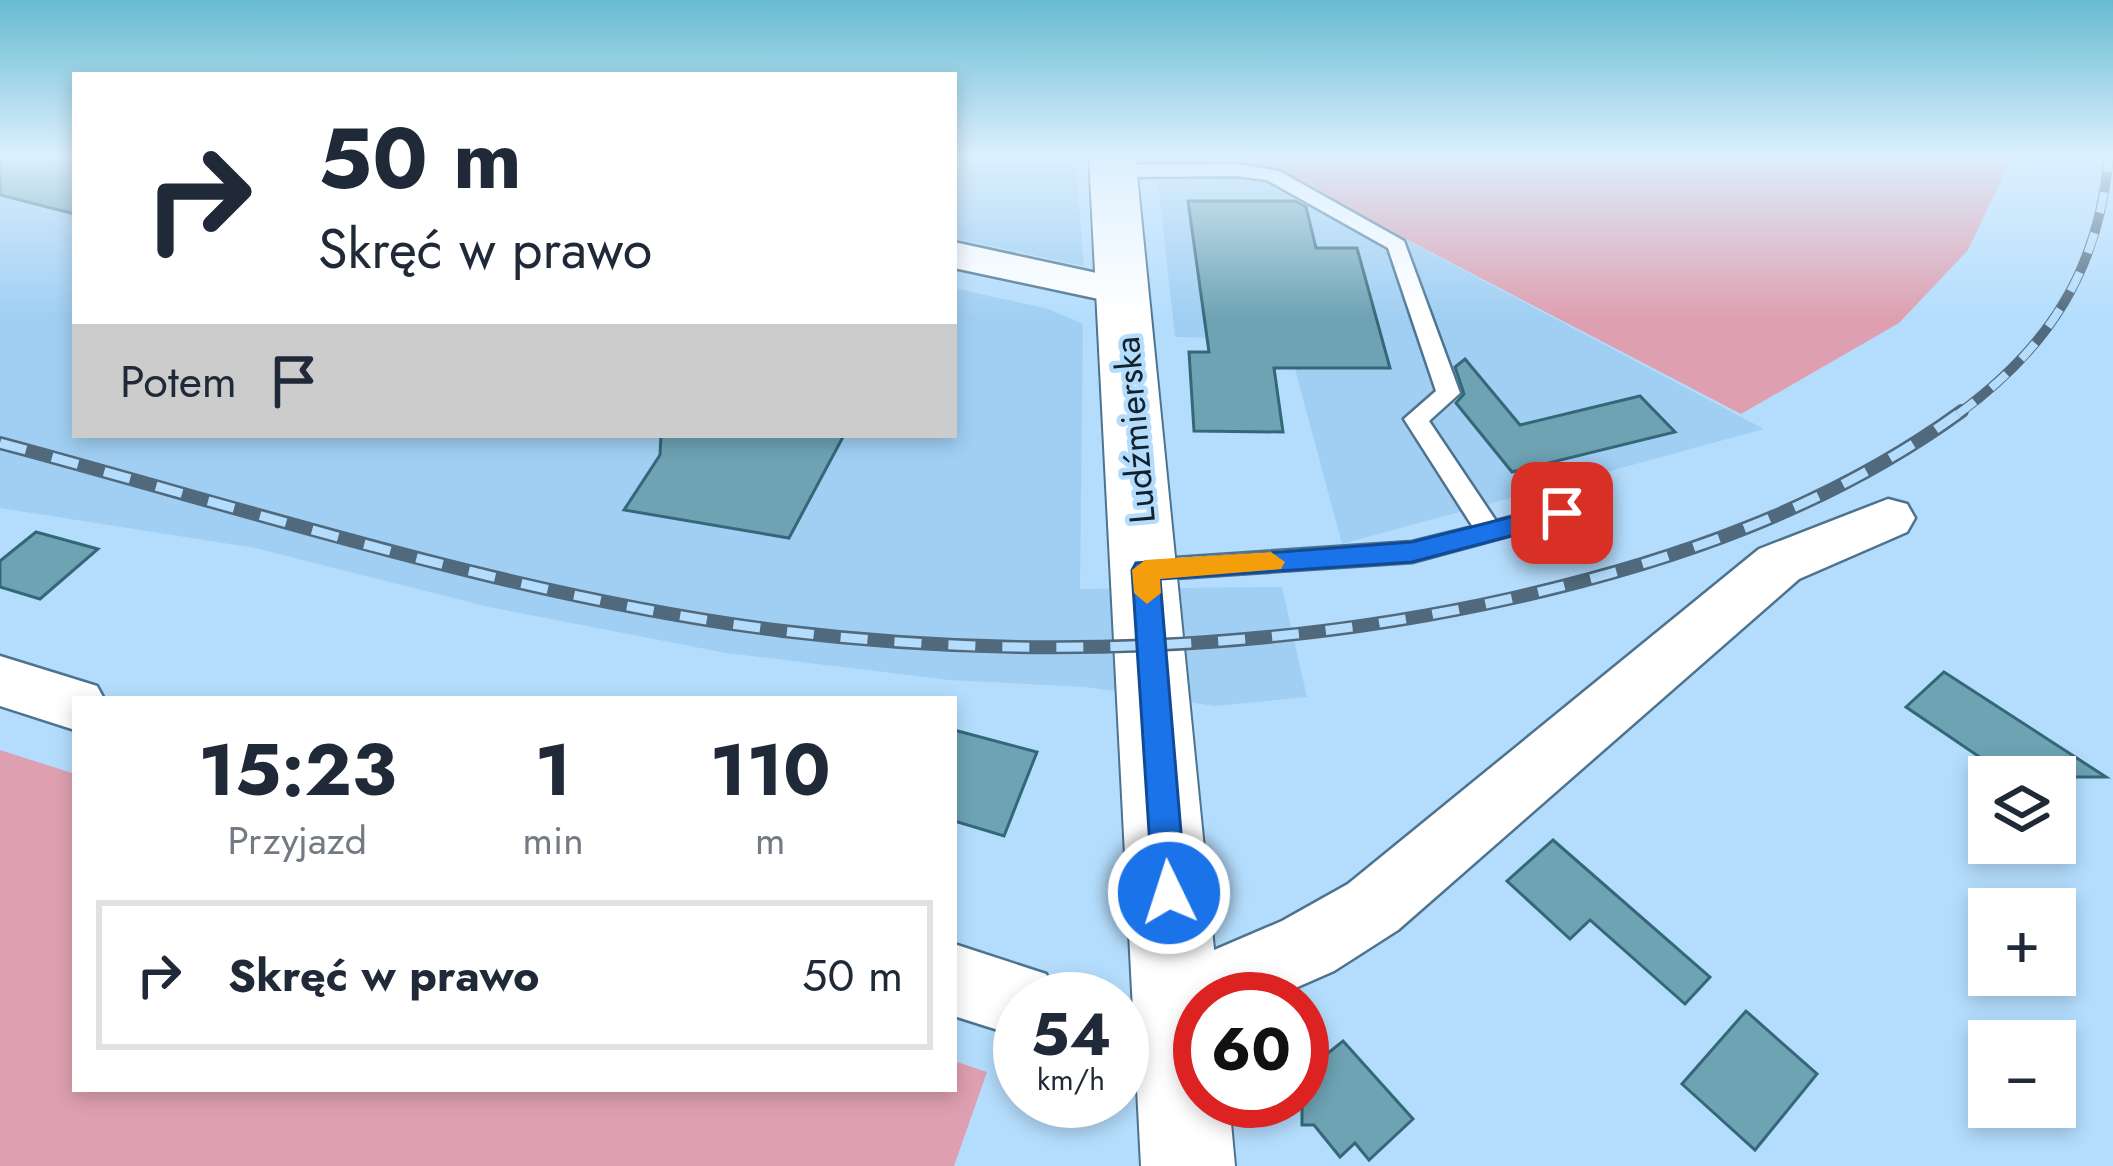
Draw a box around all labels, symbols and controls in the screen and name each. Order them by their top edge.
text: 50 m [318,98,522,220]
icon: right [120,120,276,276]
text: Skręć w prawo [318,210,652,288]
street label: Ludźmierska [1100,334,1168,526]
icon: arrive [261,348,327,414]
text: Potem [120,349,237,414]
pin [1511,462,1613,564]
icon: arrive [1529,480,1595,546]
text: 15:23 [198,718,396,822]
text: 1 [535,718,571,822]
text: 110 [710,718,831,822]
map controls [1968,756,2076,1128]
button: layers [1968,756,2076,864]
text: Przyjazd [228,812,367,869]
text: min [523,812,584,869]
text: m [755,812,786,869]
position arrow [1106,830,1232,956]
button: + [1968,888,2076,996]
icon: right [126,942,192,1008]
text: Skręć w prawo [228,943,540,1008]
text: 50 m [802,943,903,1008]
speed limit sign: 60 [1173,972,1329,1128]
text: 54 [1031,991,1111,1078]
button: − [1968,1020,2076,1128]
text: km/h [1037,1058,1105,1101]

